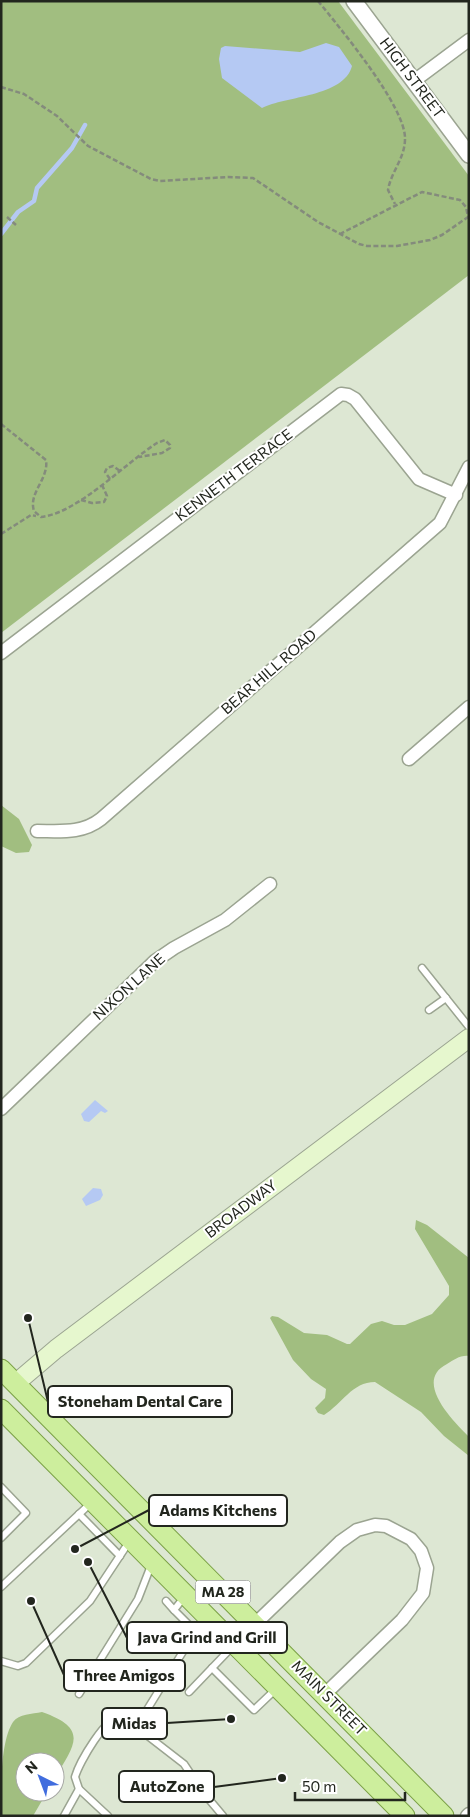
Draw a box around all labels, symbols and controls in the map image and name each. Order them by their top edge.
street label: HIGH STREET [377,34,449,122]
street label: KENNETH TERRACE [171,424,296,524]
street label: BEAR HILL ROAD [217,625,320,718]
street label: NIXON LANE [89,949,168,1023]
street label: BROADWAY [201,1175,280,1241]
callout: Stoneham Dental Care [48,1386,232,1417]
text: Stoneham Dental Care [58,1391,222,1410]
callout: Adams Kitchens [149,1495,287,1526]
text: Adams Kitchens [159,1500,277,1519]
road number: MA 28 [196,1580,250,1604]
callout: Java Grind and Grill [127,1622,287,1653]
text: Java Grind and Grill [137,1627,277,1646]
street label: MAIN STREET [288,1656,371,1739]
callout: Three Amigos [64,1660,185,1691]
text: Three Amigos [73,1665,175,1684]
callout: Midas [102,1708,167,1739]
text: Midas [111,1713,157,1732]
north arrow [15,1752,65,1802]
text: N [21,1757,41,1777]
scale bar [295,1770,405,1802]
callout: AutoZone [119,1771,214,1802]
text: AutoZone [130,1776,204,1795]
text: 50 m [302,1777,336,1795]

